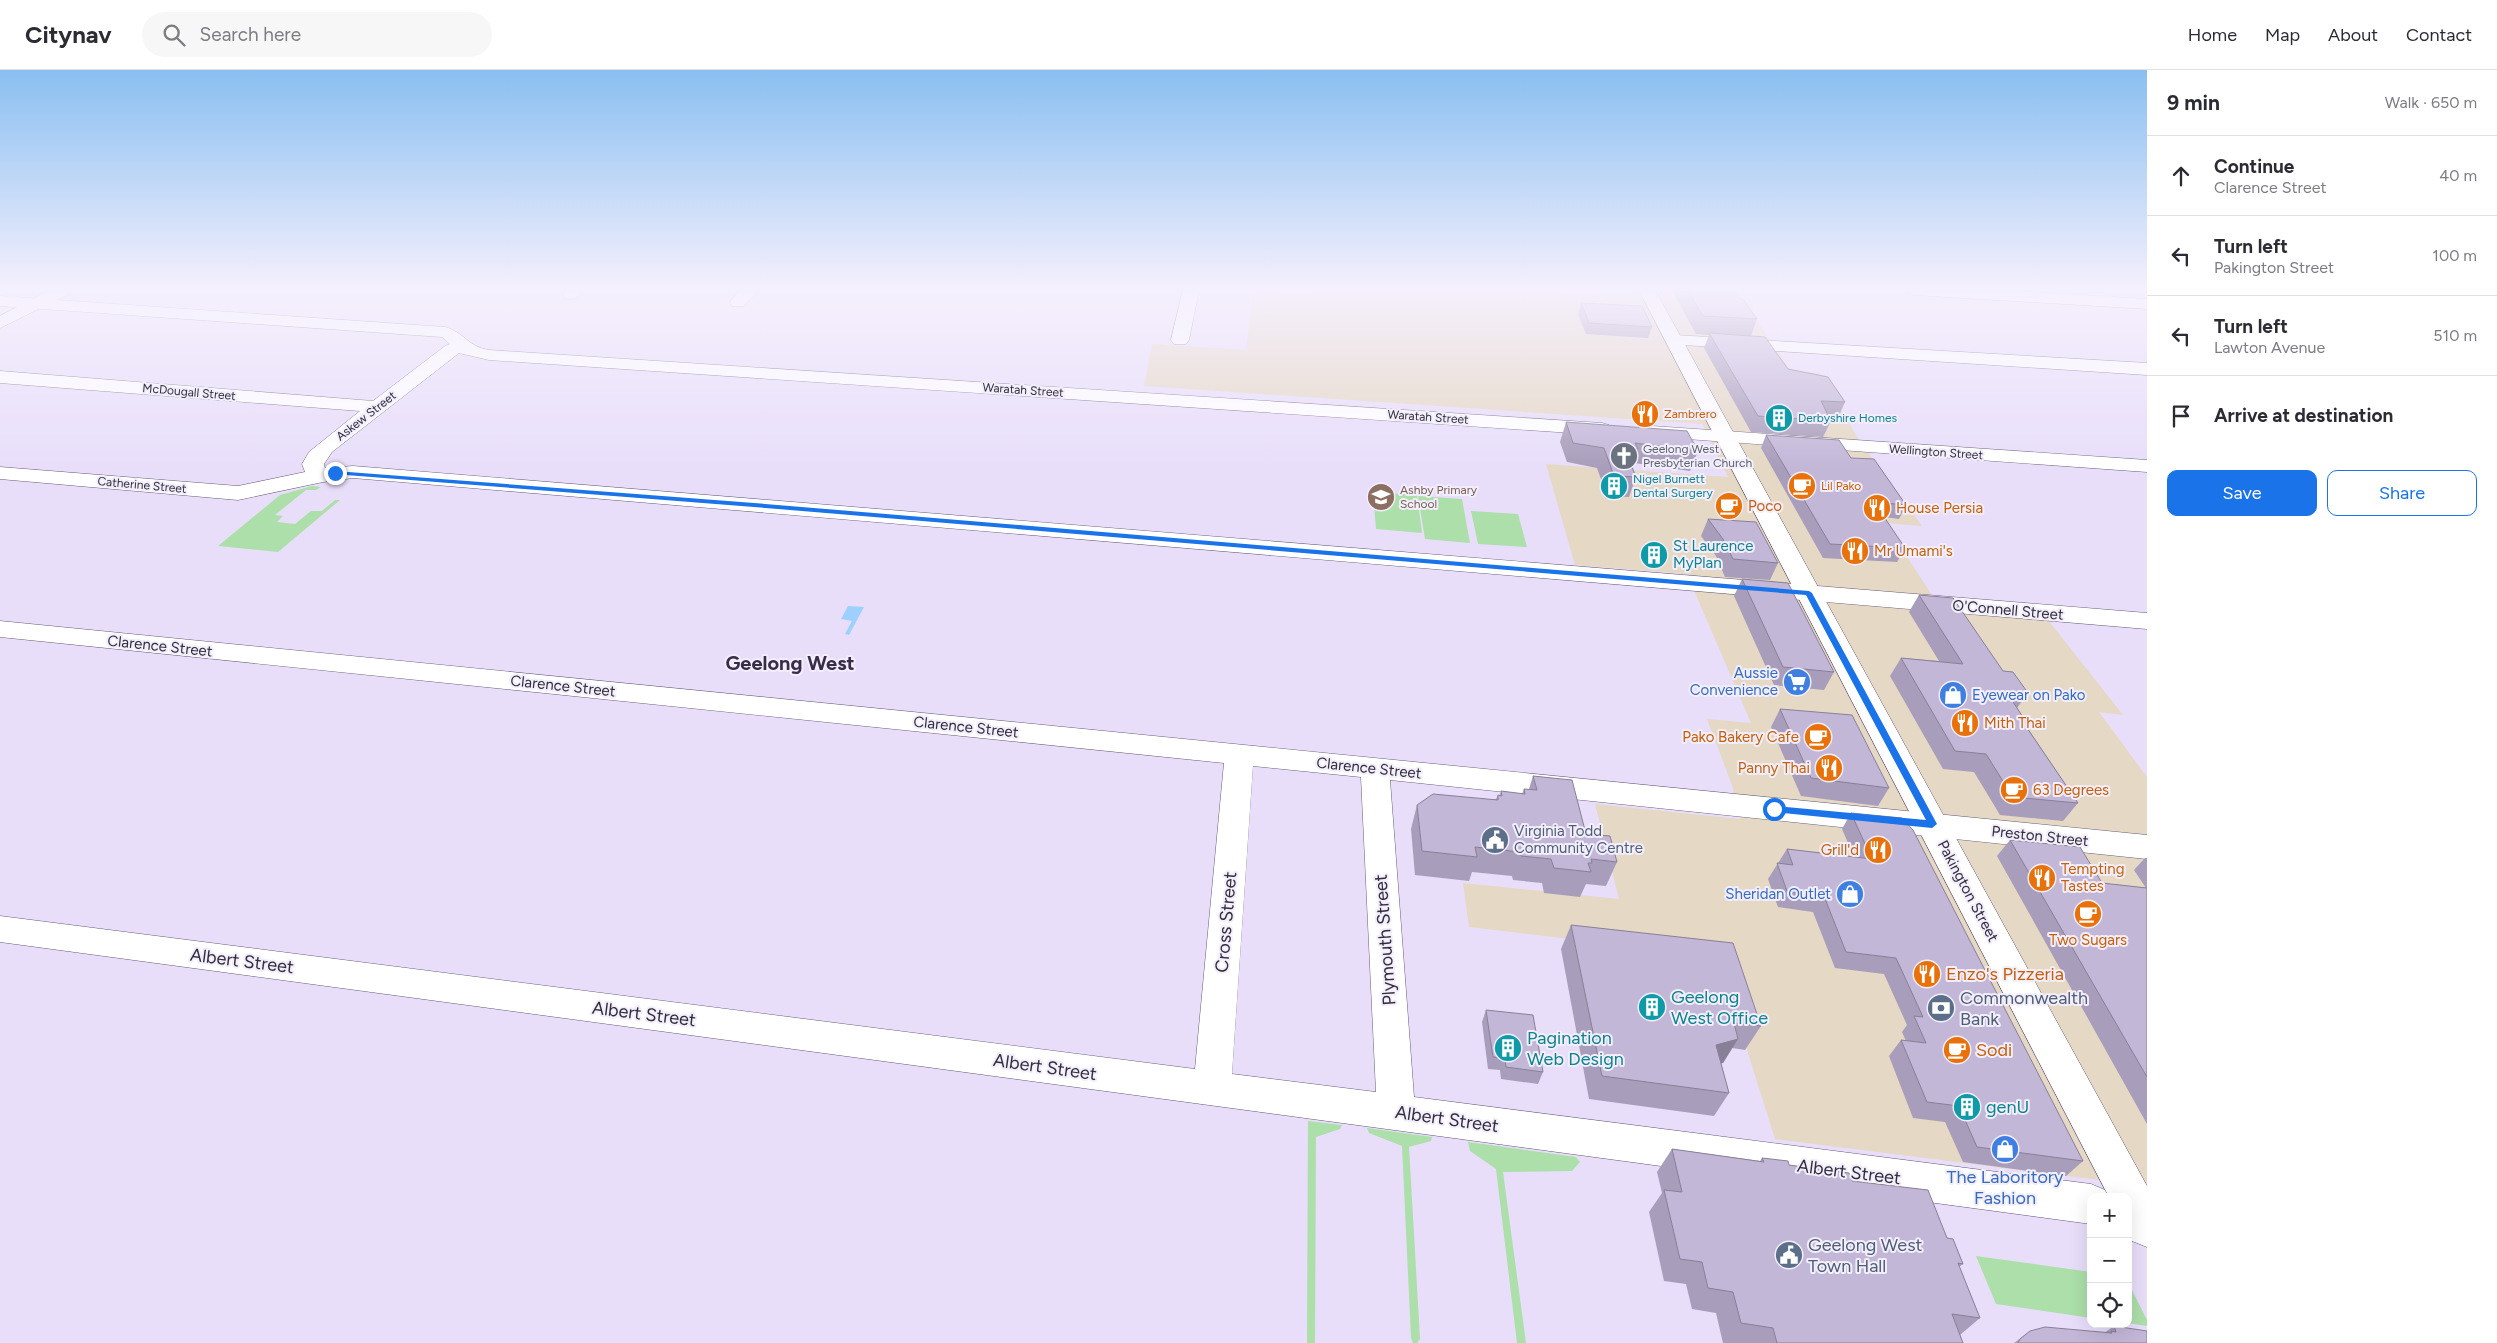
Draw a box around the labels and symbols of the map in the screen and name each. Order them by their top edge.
street label: Waratah Street [982,380,1064,400]
street label: McDougall Street [142,381,237,403]
street label: Askew Street [333,388,399,444]
restaurant icon: Zambrero [1630,399,1660,429]
building icon: Derbyshire Homes [1764,403,1794,433]
street label: Waratah Street [1387,407,1469,427]
place label: Zambrero [1664,407,1717,421]
place label: Derbyshire Homes [1798,411,1897,425]
church icon: Geelong West Presbyterian Church [1609,441,1639,471]
place label: Geelong West Presbyterian Church [1643,442,1753,470]
street label: Wellington Street [1889,442,1984,462]
route end [324,462,347,485]
building icon: Nigel Burnett Dental Surgery [1599,471,1629,501]
cafe icon: Lil Pako [1787,471,1817,501]
place label: Nigel Burnett Dental Surgery [1633,472,1714,500]
street label: Catherine Street [97,474,188,496]
place label: Lil Pako [1821,479,1861,493]
school or university icon: Ashby Primary School [1366,482,1396,512]
place label: Ashby Primary School [1400,483,1478,511]
cafe icon: Poco [1714,491,1744,521]
restaurant icon: House Persia [1862,493,1892,523]
place label: Poco [1748,497,1782,515]
place label: House Persia [1896,499,1983,517]
restaurant icon: Mr Umami's [1840,536,1870,566]
place label: St Laurence MyPlan [1673,537,1753,572]
building icon: St Laurence MyPlan [1639,540,1669,570]
place label: Mr Umami's [1874,542,1953,560]
street label: O'Connell Street [1952,596,2065,624]
street label: Clarence Street [107,632,214,660]
district label: Geelong West [726,651,855,675]
place label: Aussie Convenience [1690,664,1778,699]
supermarket icon: Aussie Convenience [1782,667,1812,697]
street label: Clarence Street [510,672,617,700]
shop icon: Eyewear on Pako [1938,680,1968,710]
place label: Eyewear on Pako [1972,686,2086,704]
restaurant icon: Mith Thai [1950,708,1980,738]
street label: Clarence Street [913,713,1020,741]
place label: Mith Thai [1984,714,2046,732]
cafe icon: Pako Bakery Cafe [1803,722,1833,752]
place label: Pako Bakery Cafe [1682,728,1799,746]
restaurant icon: Panny Thai [1814,753,1844,783]
street label: Clarence Street [1316,754,1423,782]
place label: Panny Thai [1738,759,1810,777]
cafe icon: 63 Degrees [1999,775,2029,805]
place label: 63 Degrees [2033,781,2109,799]
route start [1763,798,1786,821]
place label: Virginia Todd Community Centre [1514,822,1643,857]
street label: Preston Street [1991,822,2090,850]
public building icon: Virginia Todd Community Centre [1480,825,1510,855]
restaurant icon: Grill'd [1863,835,1893,865]
street label: Pakington Street [1934,837,2003,945]
place label: Grill'd [1821,841,1859,859]
place label: Tempting Tastes [2061,860,2125,895]
restaurant icon: Tempting Tastes [2027,863,2057,893]
street label: Cross Street [1211,870,1241,973]
street label: Plymouth Street [1369,874,1401,1006]
shop icon: Sheridan Outlet [1835,879,1865,909]
place label: Sheridan Outlet [1725,885,1831,903]
cafe icon: Two Sugars [2073,899,2103,929]
place label: Two Sugars [2049,931,2127,949]
street label: Albert Street [189,944,295,978]
restaurant icon: Enzo's Pizzeria [1912,959,1942,989]
place label: Enzo's Pizzeria [1946,963,2064,985]
place label: Geelong West Office [1671,986,1768,1029]
place label: Commonwealth Bank [1960,987,2088,1030]
building icon: Geelong West Office [1637,992,1667,1022]
bank icon: Commonwealth Bank [1926,993,1956,1023]
street label: Albert Street [591,997,697,1031]
place label: Pagination Web Design [1527,1027,1624,1070]
building icon: Pagination Web Design [1493,1033,1523,1063]
cafe icon: Sodi [1942,1035,1972,1065]
place label: Sodi [1976,1039,2012,1061]
street label: Albert Street [992,1049,1098,1085]
building icon: genU [1952,1092,1982,1122]
place label: genU [1986,1096,2029,1118]
street label: Albert Street [1394,1101,1500,1137]
shop icon: The Laboritory Fashion [1990,1134,2020,1164]
street label: Albert Street [1796,1155,1902,1189]
place label: The Laboritory Fashion [1947,1166,2064,1209]
place label: Geelong West Town Hall [1808,1234,1923,1277]
public building icon: Geelong West Town Hall [1774,1240,1804,1270]

